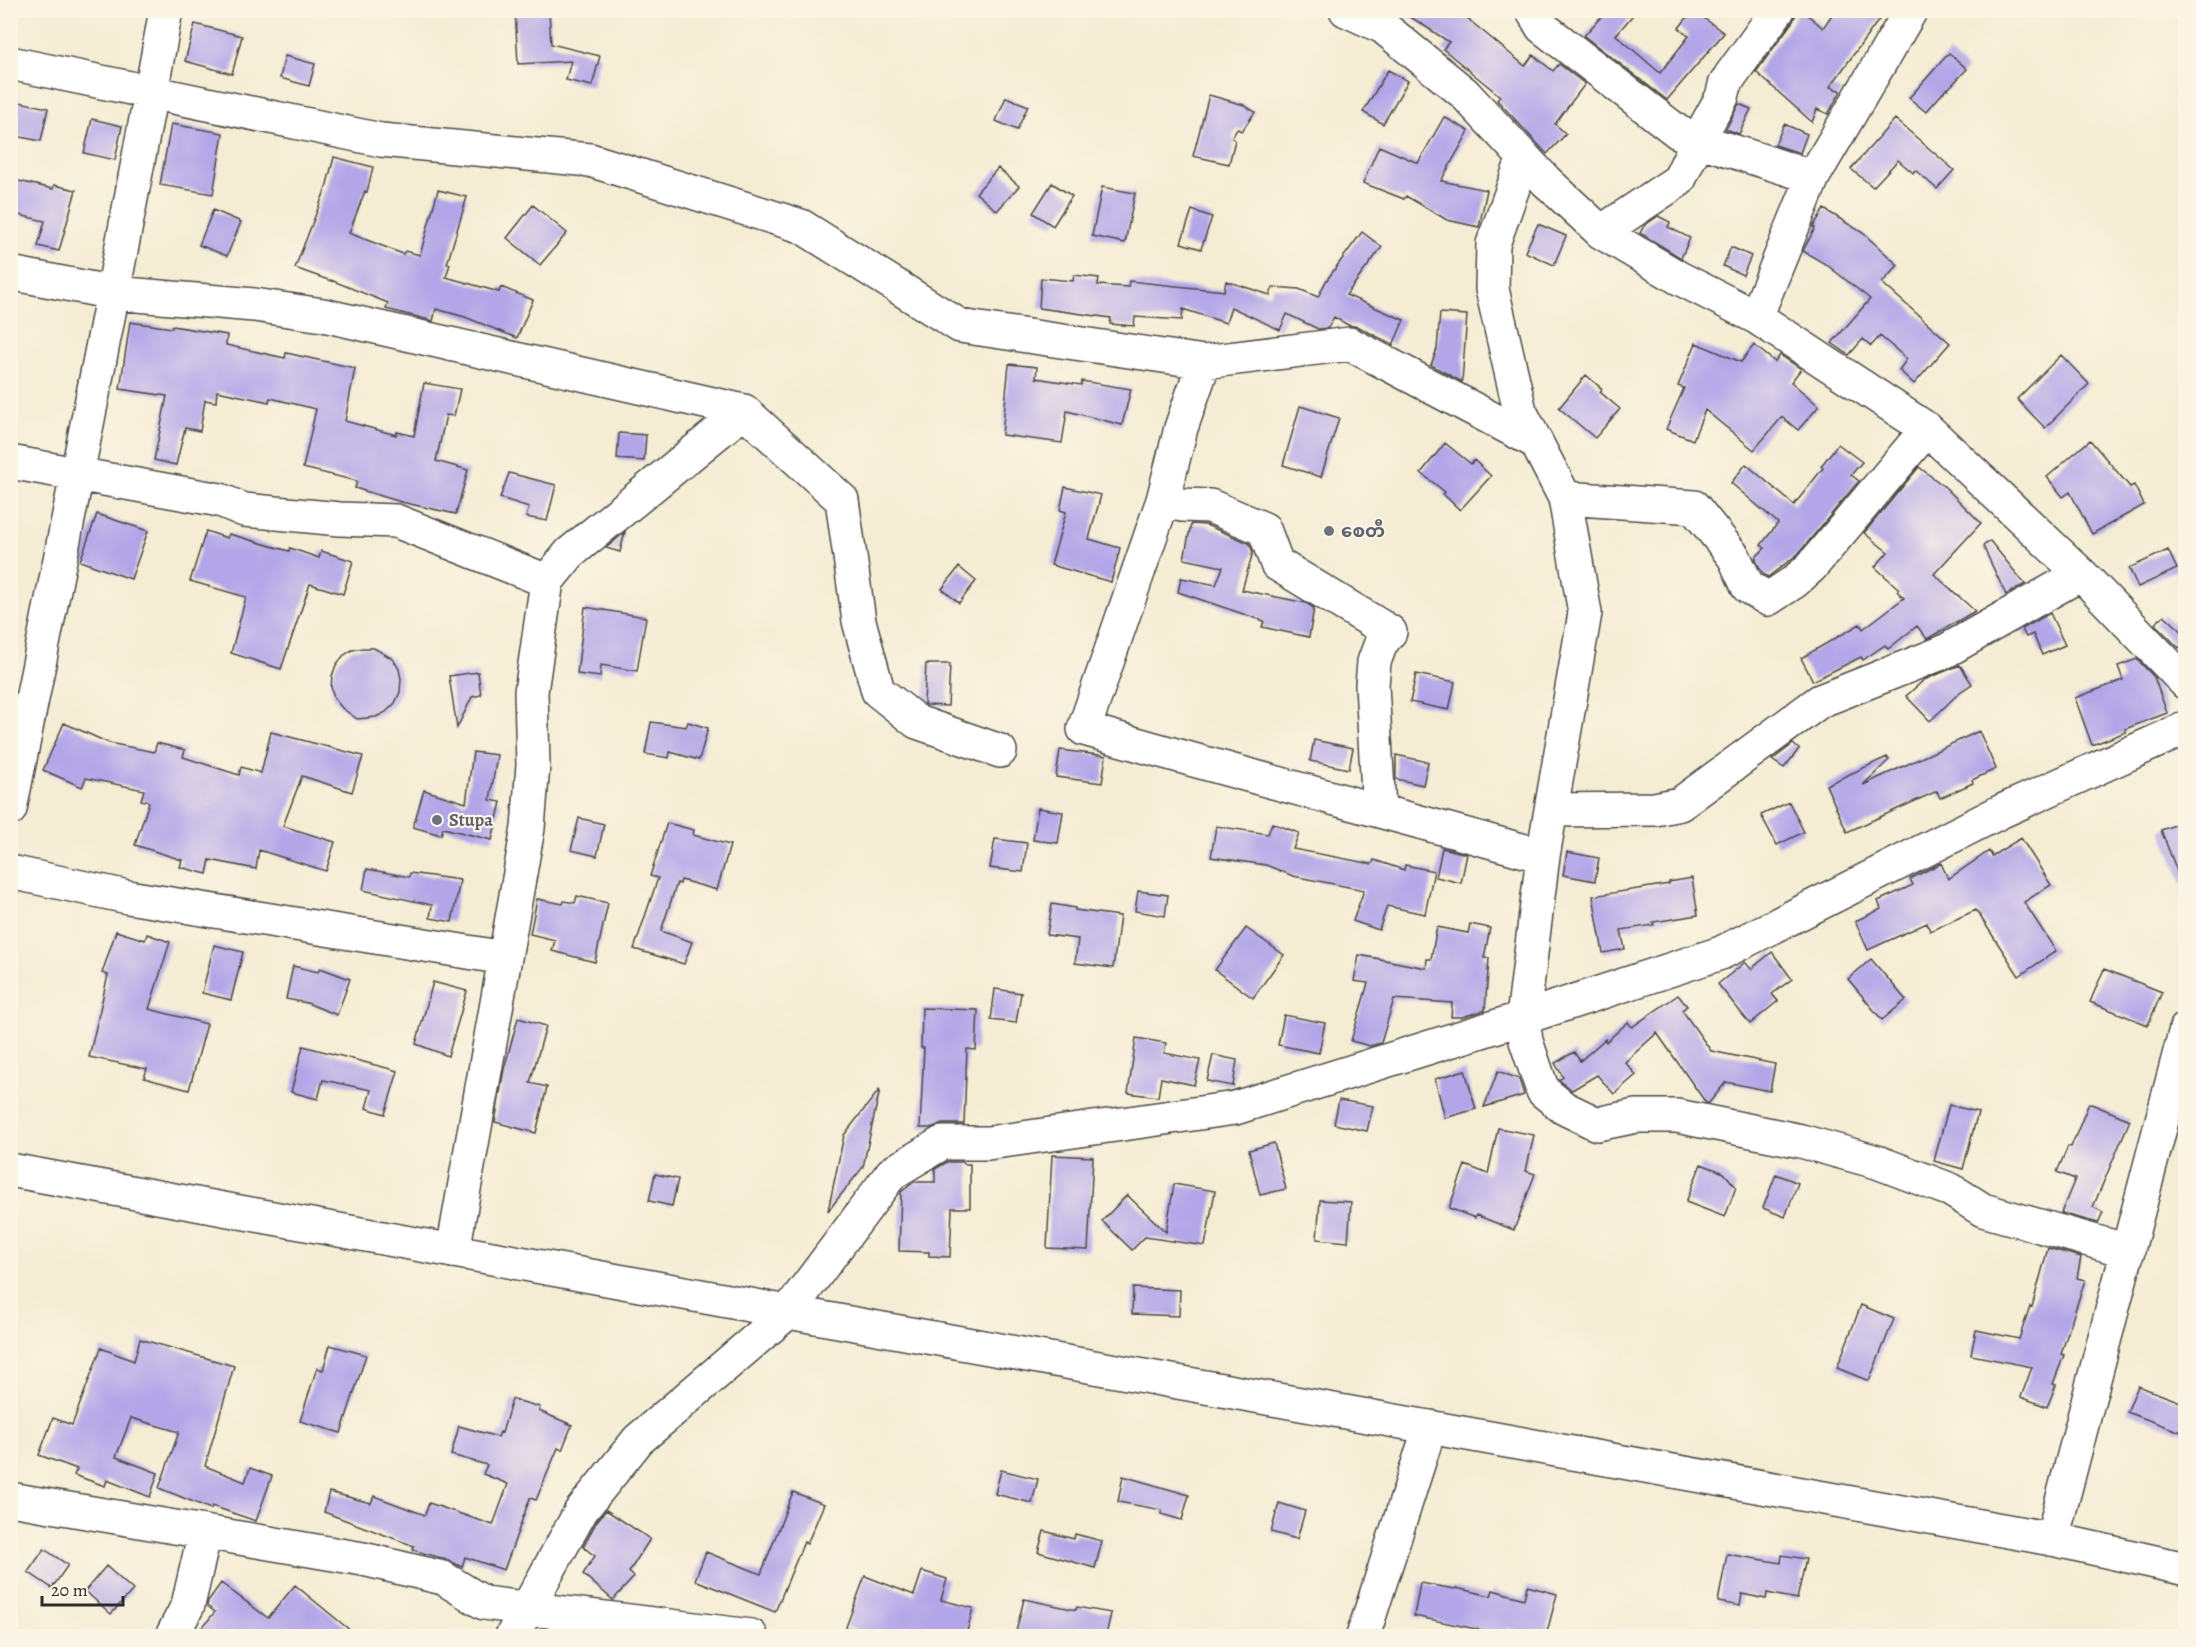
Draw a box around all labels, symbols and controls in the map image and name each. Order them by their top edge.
place label: စေတီ [1341,519,1385,543]
marker: စေတီ [1322,524,1336,538]
place label: Stupa [449,808,493,832]
marker: Stupa [430,813,444,827]
scale bar [42,1569,123,1607]
text: 20 m [51,1578,88,1602]

